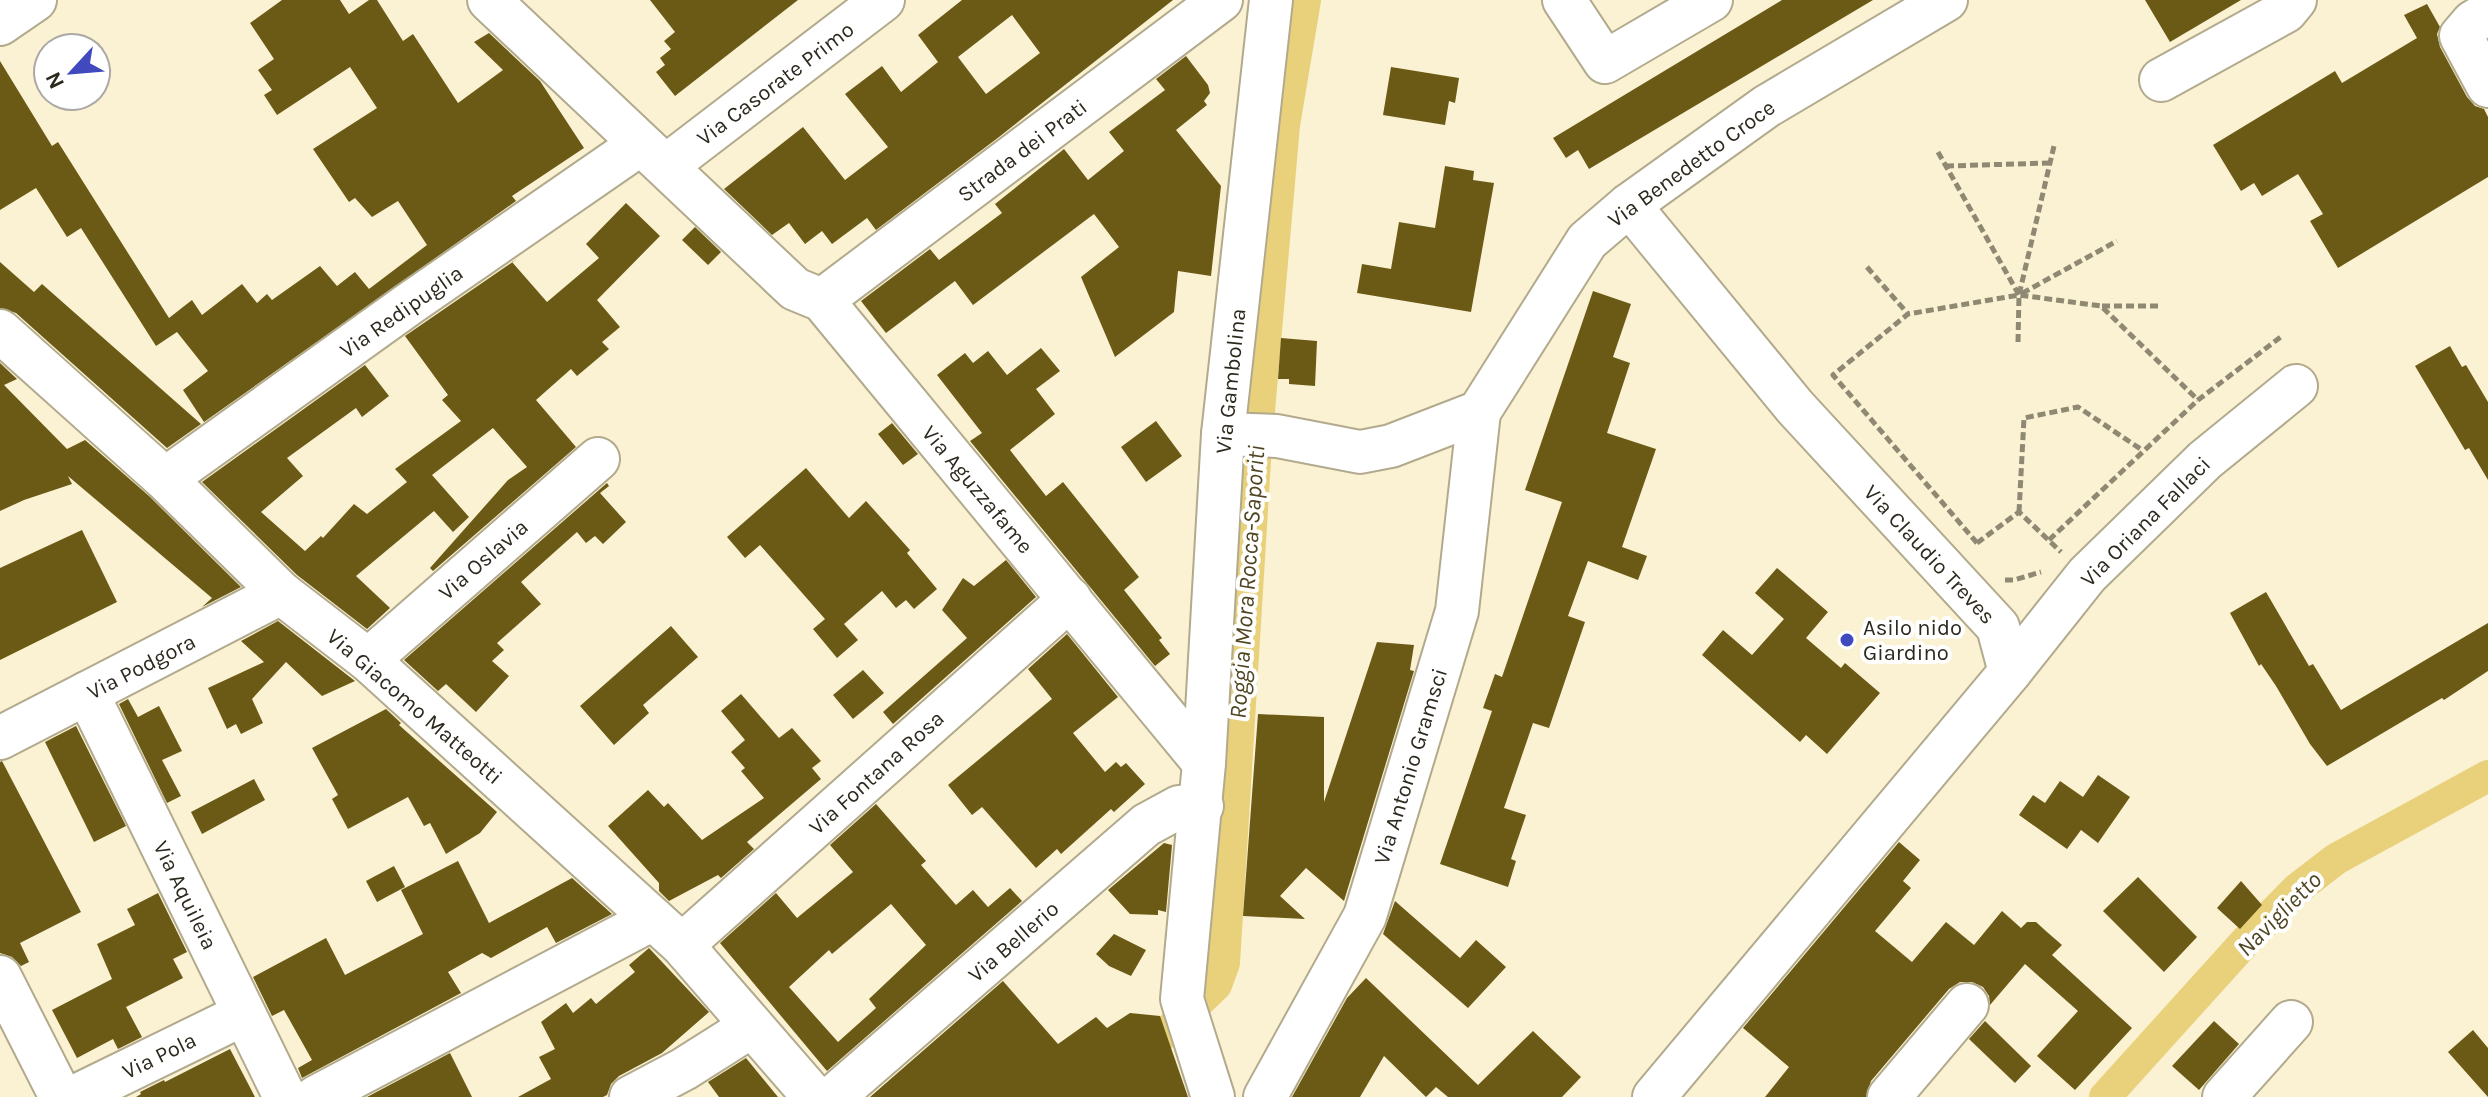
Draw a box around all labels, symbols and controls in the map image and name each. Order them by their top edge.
street label: Via Casorate Primo [692,16,859,151]
north arrow [32,32,112,112]
text: N [40,68,70,93]
street label: Strada dei Prati [953,94,1092,208]
street label: Via Benedetto Croce [1603,94,1780,233]
street label: Via Redipuglia [335,260,468,364]
street label: Via Gambolina [1210,307,1252,455]
street label: Via Aguzzafame [916,420,1038,559]
water label: Roggia Mora Rocca-Saporiti [1223,444,1271,720]
street label: Via Oriana Fallaci [2075,451,2216,592]
street label: Via Claudio Treves [1858,480,2000,630]
street label: Via Oslavia [434,514,534,606]
place label: Asilo nido Giardino [1863,615,1962,666]
street label: Via Giacomo Matteotti [321,623,507,790]
street label: Via Podgora [83,629,200,705]
marker: Asilo nido Giardino [1838,631,1856,649]
street label: Via Antonio Gramsci [1369,665,1453,868]
street label: Via Fontana Rosa [804,705,950,840]
street label: Via Aquileia [148,837,223,954]
water label: Naviglietto [2231,866,2327,962]
street label: Via Bellerio [963,895,1064,988]
street label: Via Pola [118,1027,201,1085]

